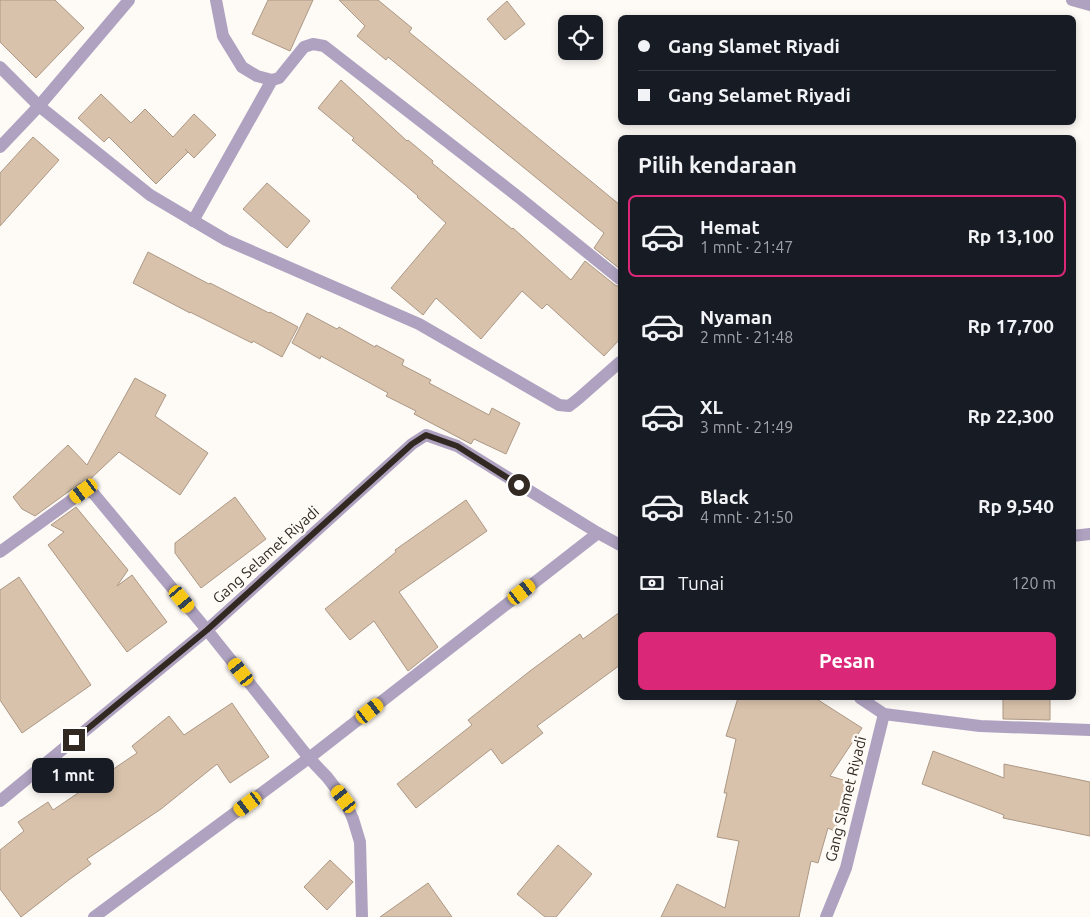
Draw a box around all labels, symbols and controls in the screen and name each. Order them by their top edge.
map controls [558,15,603,60]
button: locate [558,15,603,60]
text: Gang Slamet Riyadi [668,35,840,57]
text: Gang Selamet Riyadi [668,84,851,106]
text: Pilih kendaraan [638,152,797,177]
icon: car [640,214,685,259]
text: Hemat [700,216,760,238]
text: Rp 13,100 [967,225,1054,247]
text: 1 mnt · 21:47 [700,238,793,256]
icon: car [640,304,685,349]
text: Nyaman [700,306,772,328]
text: Rp 17,700 [967,315,1054,337]
text: 2 mnt · 21:48 [700,328,793,346]
icon: car [640,394,685,439]
text: XL [700,396,723,418]
text: Rp 22,300 [967,405,1054,427]
text: 3 mnt · 21:49 [700,418,793,436]
route start [508,474,530,496]
car [67,476,100,506]
icon: car [640,484,685,529]
text: Black [700,486,749,508]
text: Rp 9,540 [978,495,1054,517]
street label: Gang Selamet Riyadi [209,502,322,607]
text: 4 mnt · 21:50 [700,508,793,526]
icon: cash [638,569,666,597]
text: Tunai [678,572,724,594]
text: 120 m [1011,574,1056,592]
car [505,577,538,607]
car [166,583,197,615]
button: Pesan [638,632,1056,690]
car [225,656,256,688]
car [353,696,386,726]
route end [63,729,85,751]
street label: Gang Slamet Riyadi [822,734,869,863]
callout: 1 mnt [33,758,115,792]
text: 1 mnt [52,766,94,784]
car [328,783,359,815]
car [231,789,264,819]

